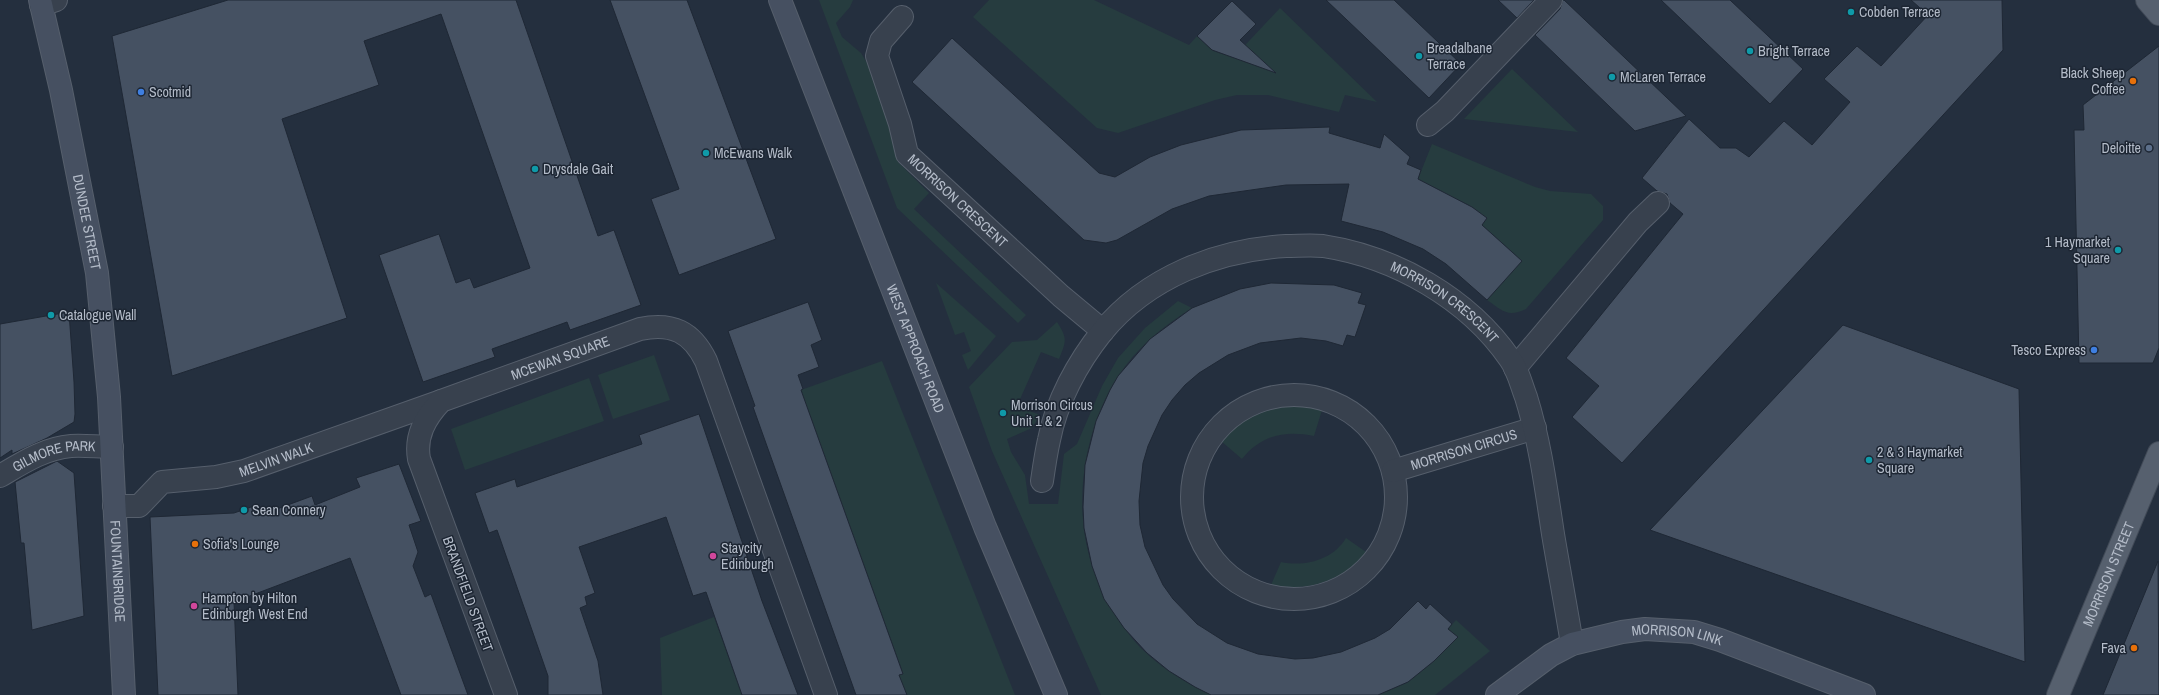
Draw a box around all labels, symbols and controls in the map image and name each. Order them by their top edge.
place label: Cobden Terrace [1859,3,1940,21]
marker: Cobden Terrace [1846,7,1856,17]
place label: Breadalbane Terrace [1427,39,1492,73]
place label: Bright Terrace [1758,42,1830,60]
marker: Bright Terrace [1745,46,1755,56]
marker: Breadalbane Terrace [1414,51,1424,61]
place label: Black Sheep Coffee [2061,64,2125,98]
place label: McLaren Terrace [1620,68,1706,86]
marker: McLaren Terrace [1607,72,1617,82]
marker: Black Sheep Coffee [2128,76,2138,86]
place label: Scotmid [149,83,191,101]
marker: Scotmid [136,87,146,97]
place label: Deloitte [2101,139,2141,157]
marker: Deloitte [2144,143,2154,153]
place label: McEwans Walk [714,144,792,162]
marker: McEwans Walk [701,148,711,158]
street label: MORRISON CRESCENT [904,150,1011,251]
place label: Drysdale Gait [543,160,613,178]
marker: Drysdale Gait [530,164,540,174]
street label: DUNDEE STREET [69,173,105,271]
place label: 1 Haymarket Square [2045,233,2110,267]
marker: 1 Haymarket Square [2113,245,2123,255]
street label: MORRISON CRESCENT [1388,257,1503,346]
street label: WEST APPROACH ROAD [882,282,949,415]
place label: Catalogue Wall [59,306,136,324]
marker: Catalogue Wall [46,310,56,320]
street label: MCEWAN SQUARE [509,332,612,384]
place label: Tesco Express [2011,341,2086,359]
marker: Tesco Express [2089,345,2099,355]
place label: Morrison Circus Unit 1 & 2 [1011,396,1093,430]
marker: Morrison Circus Unit 1 & 2 [998,408,1008,418]
street label: MORRISON CIRCUS [1408,425,1520,474]
street label: GILMORE PARK [9,437,96,476]
street label: MELVIN WALK [236,438,316,481]
place label: 2 & 3 Haymarket Square [1877,443,1963,477]
marker: 2 & 3 Haymarket Square [1864,455,1874,465]
place label: Sean Connery [252,501,326,519]
marker: Sean Connery [239,505,249,515]
street label: MORRISON STREET [2079,519,2138,629]
street label: FOUNTAINBRIDGE [106,520,129,623]
street label: BRANDFIELD STREET [439,534,497,654]
place label: Sofia's Lounge [203,535,279,553]
marker: Sofia's Lounge [190,539,200,549]
place label: Staycity Edinburgh [721,539,774,573]
marker: Staycity Edinburgh [708,551,718,561]
place label: Hampton by Hilton Edinburgh West End [202,589,308,623]
marker: Hampton by Hilton Edinburgh West End [189,601,199,611]
street label: MORRISON LINK [1630,620,1725,649]
place label: Fava [2101,639,2127,657]
marker: Fava [2129,643,2139,653]

